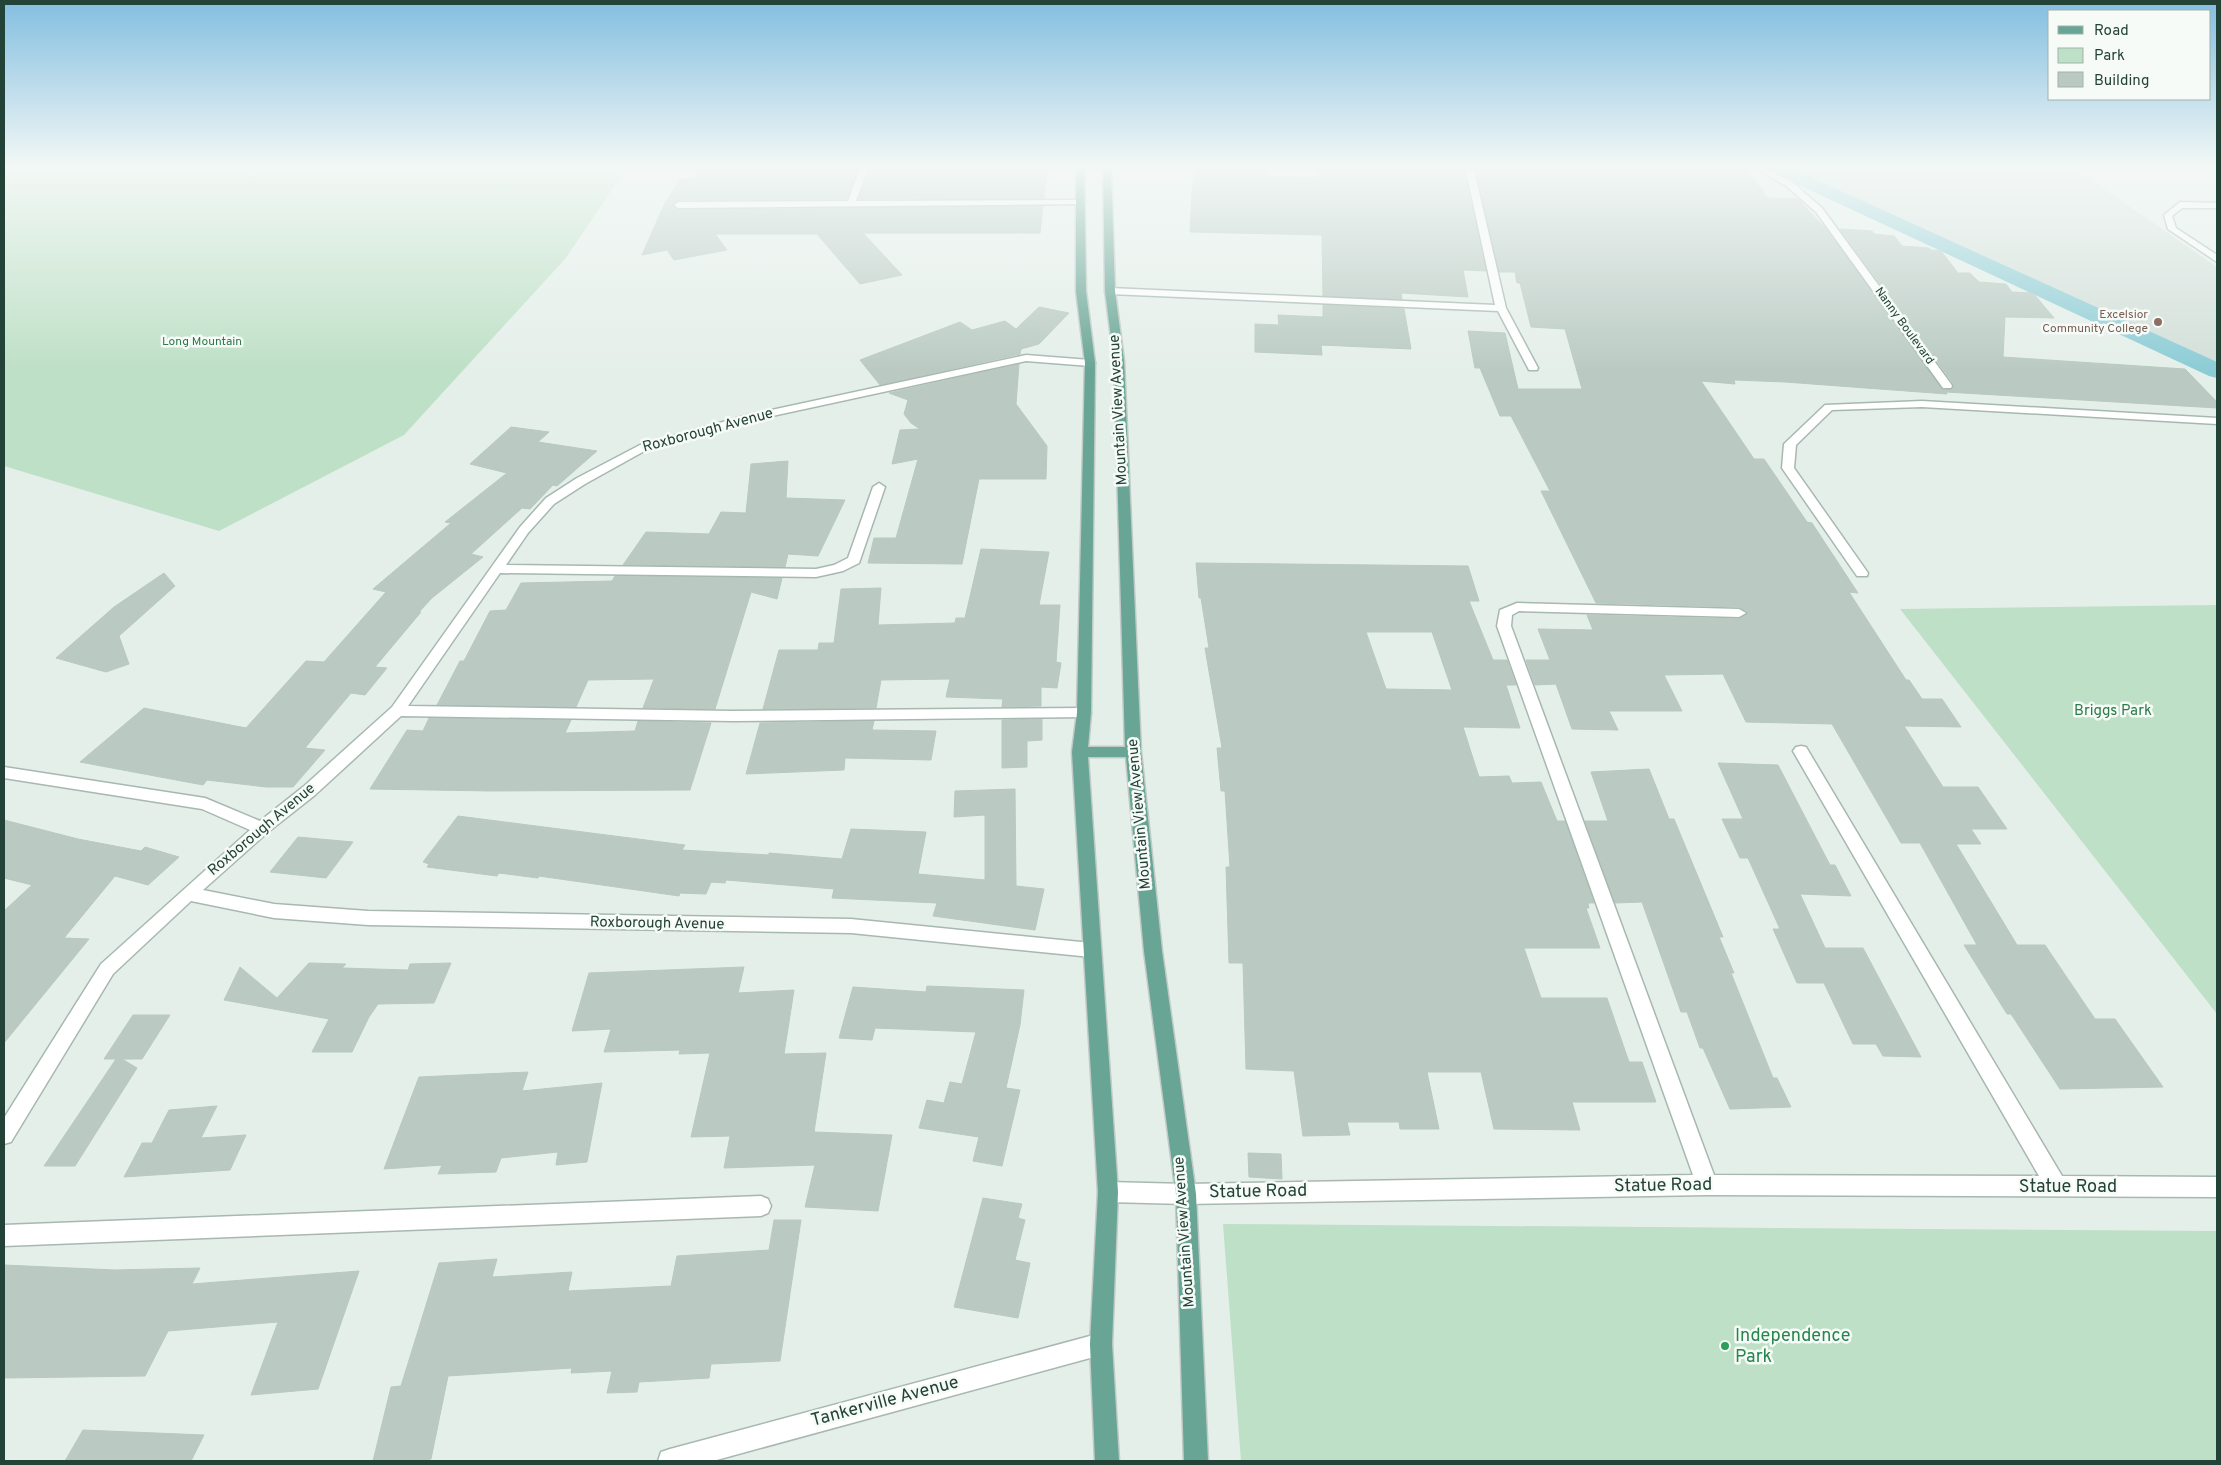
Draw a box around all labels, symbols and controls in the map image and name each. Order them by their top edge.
legend [2048,10,2211,100]
text: Road [2094,22,2129,41]
text: Park [2094,47,2125,66]
text: Building [2094,72,2149,91]
street label: Nanny Boulevard [1871,284,1937,368]
place label: Excelsior Community College [2042,307,2148,337]
marker: Excelsior Community College [2152,316,2164,328]
park label: Long Mountain [162,334,242,350]
street label: Mountain View Avenue [1106,334,1132,486]
street label: Roxborough Avenue [641,404,775,458]
park label: Briggs Park [2074,702,2152,721]
street label: Mountain View Avenue [1124,738,1156,890]
street label: Roxborough Avenue [204,779,320,881]
street label: Roxborough Avenue [590,913,724,935]
street label: Mountain View Avenue [1170,1156,1200,1308]
street label: Statue Road [1614,1174,1712,1198]
street label: Statue Road [2019,1176,2117,1199]
street label: Statue Road [1209,1180,1307,1204]
place label: Independence Park [1735,1325,1850,1369]
marker: Independence Park [1719,1340,1731,1352]
street label: Tankerville Avenue [809,1371,961,1433]

